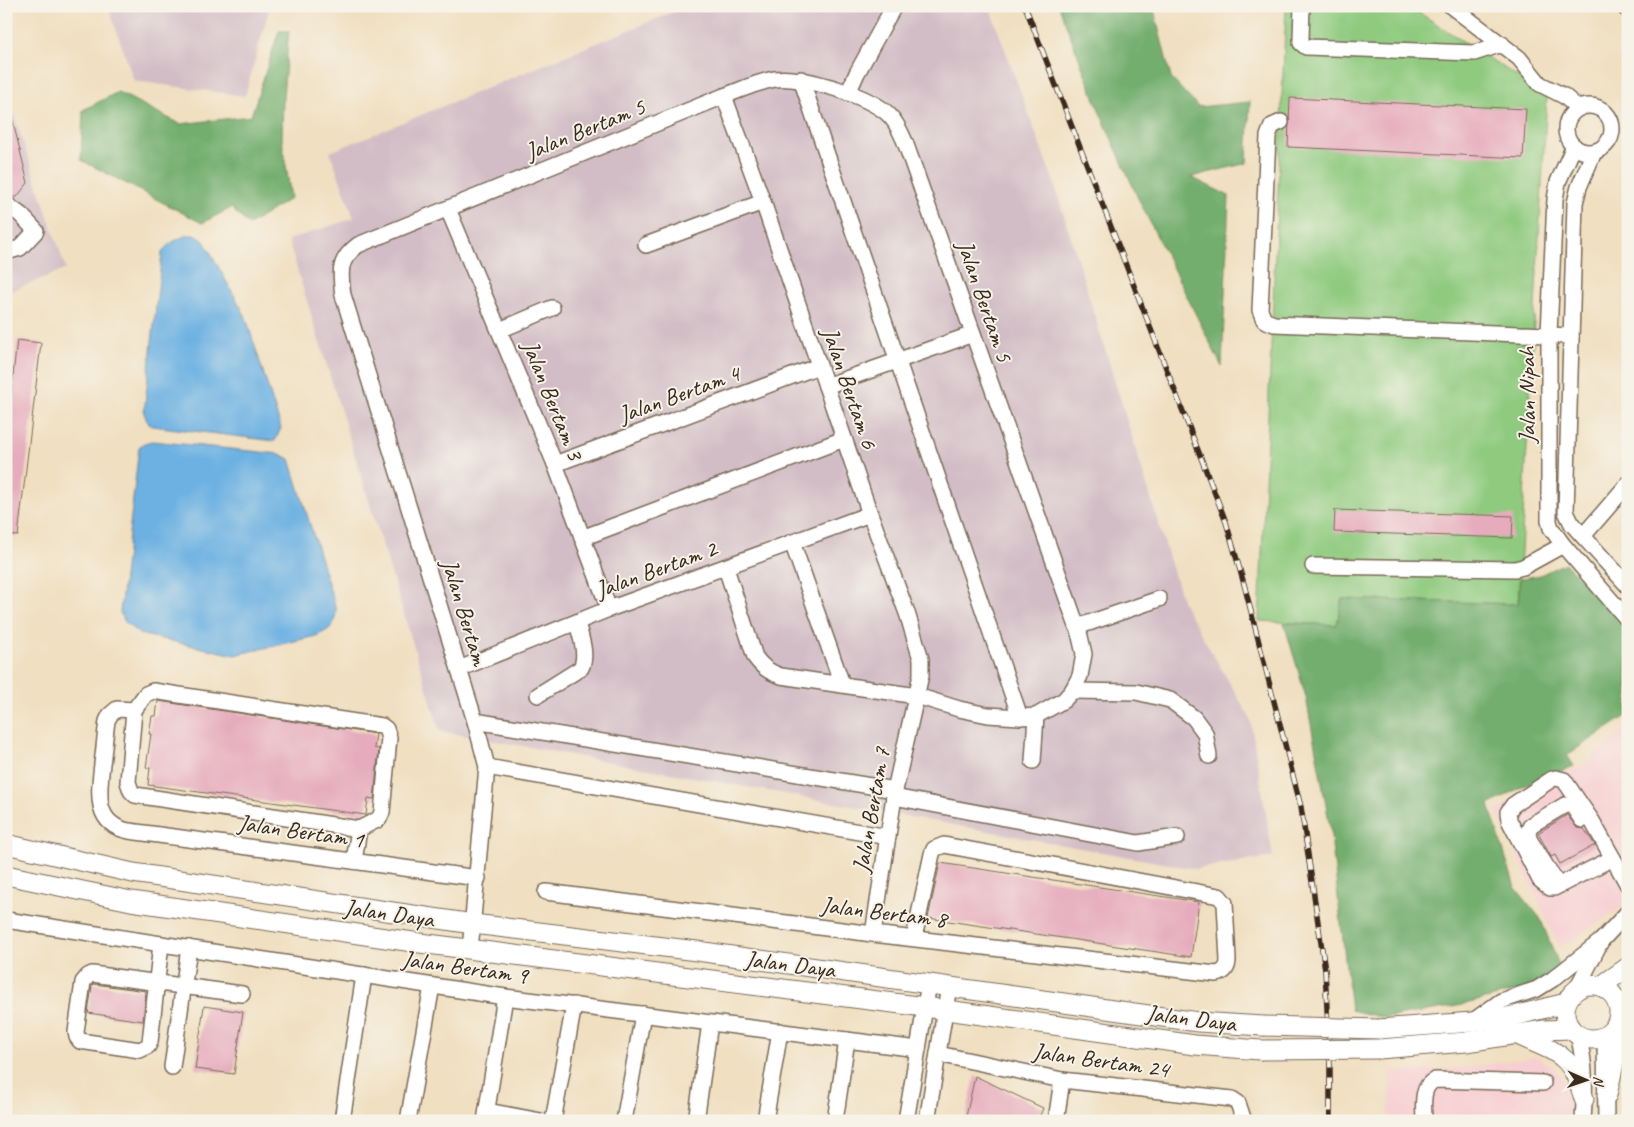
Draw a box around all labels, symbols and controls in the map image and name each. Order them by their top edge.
street label: Jalan Bertam 5 [520,91,650,167]
street label: Jalan Bertam 5 [950,235,1020,367]
street label: Jalan Bertam 6 [815,322,885,454]
street label: Jalan Bertam 3 [515,335,591,466]
street label: Jalan Nipah [1512,345,1542,444]
street label: Jalan Bertam 4 [614,358,746,430]
street label: Jalan Bertam 2 [591,533,723,605]
street label: Jalan Bertam [434,554,496,670]
street label: Jalan Bertam 7 [845,744,897,876]
street label: Jalan Bertam 1 [235,807,367,855]
street label: Jalan Bertam 8 [818,889,951,935]
street label: Jalan Daya [341,892,437,934]
street label: Jalan Bertam 9 [399,943,532,991]
street label: Jalan Daya [742,943,838,985]
street label: Jalan Daya [1143,997,1239,1039]
street label: Jalan Bertam 24 [1030,1035,1173,1085]
north arrow [1562,1054,1612,1104]
text: N [1590,1076,1607,1087]

